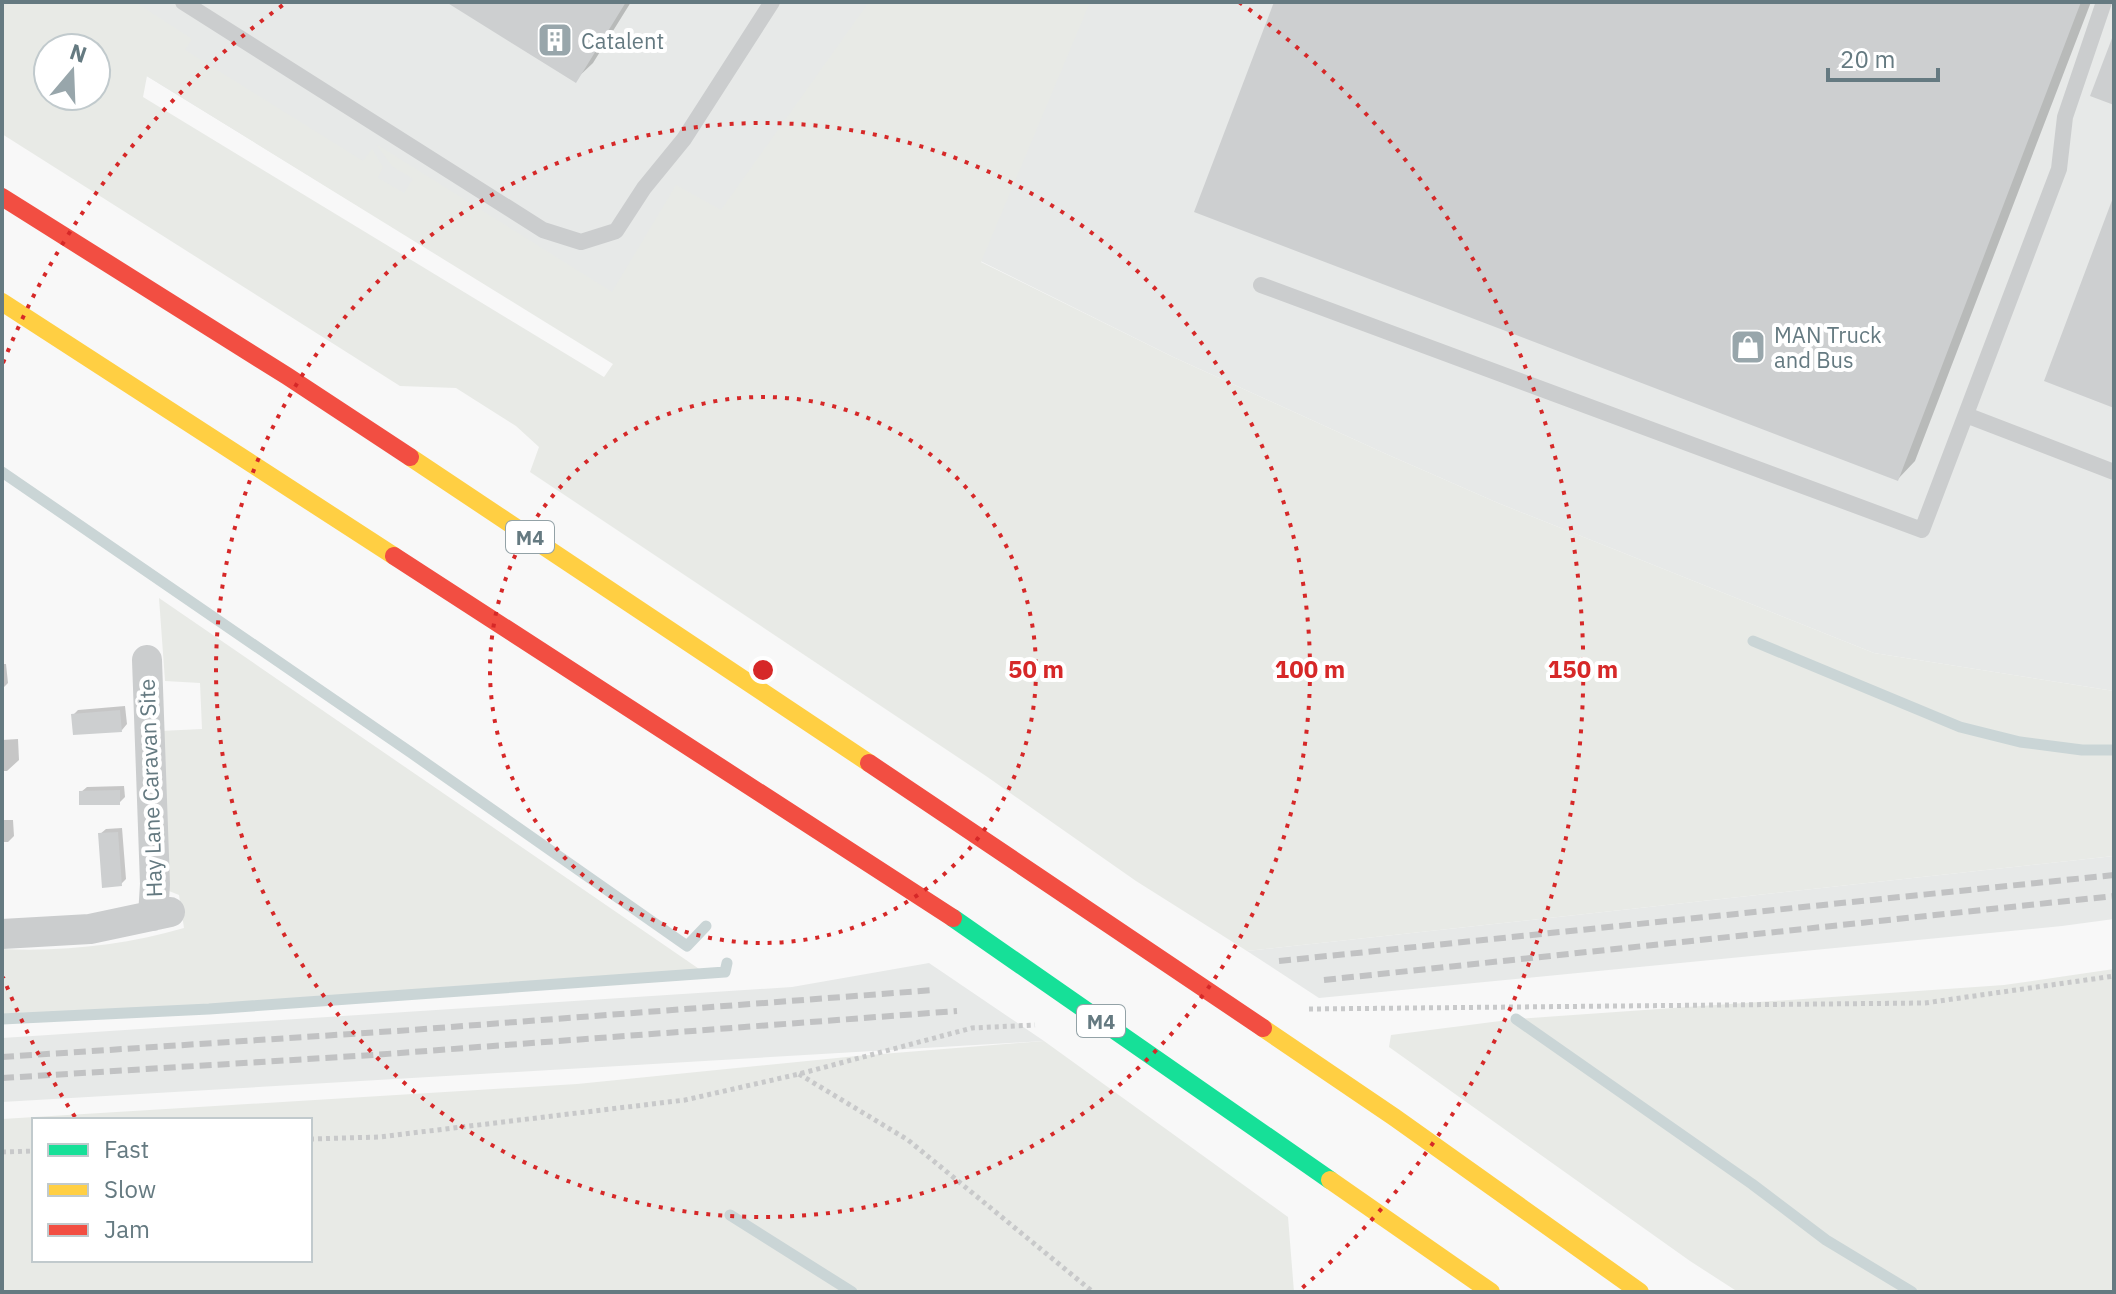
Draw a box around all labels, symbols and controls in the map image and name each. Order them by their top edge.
building icon: Catalent [536,21,574,59]
place label: Catalent [581,26,664,55]
north arrow [32,32,112,112]
scale bar [1828,32,1938,82]
text: N [66,36,91,69]
text: 20 m [1840,43,1895,75]
place label: MAN Truck and Bus [1774,320,1882,374]
shop icon: MAN Truck and Bus [1729,328,1767,366]
road number: M4 [506,521,554,553]
text: 50 m [1008,653,1064,685]
text: 100 m [1275,653,1345,685]
text: 150 m [1548,653,1618,685]
centre of rings [749,656,777,684]
street label: Hay Lane Caravan Site [132,678,168,898]
road number: M4 [1077,1005,1125,1037]
legend [32,1118,312,1262]
text: Fast [104,1133,149,1165]
text: Slow [104,1173,156,1205]
text: Jam [104,1213,150,1245]

